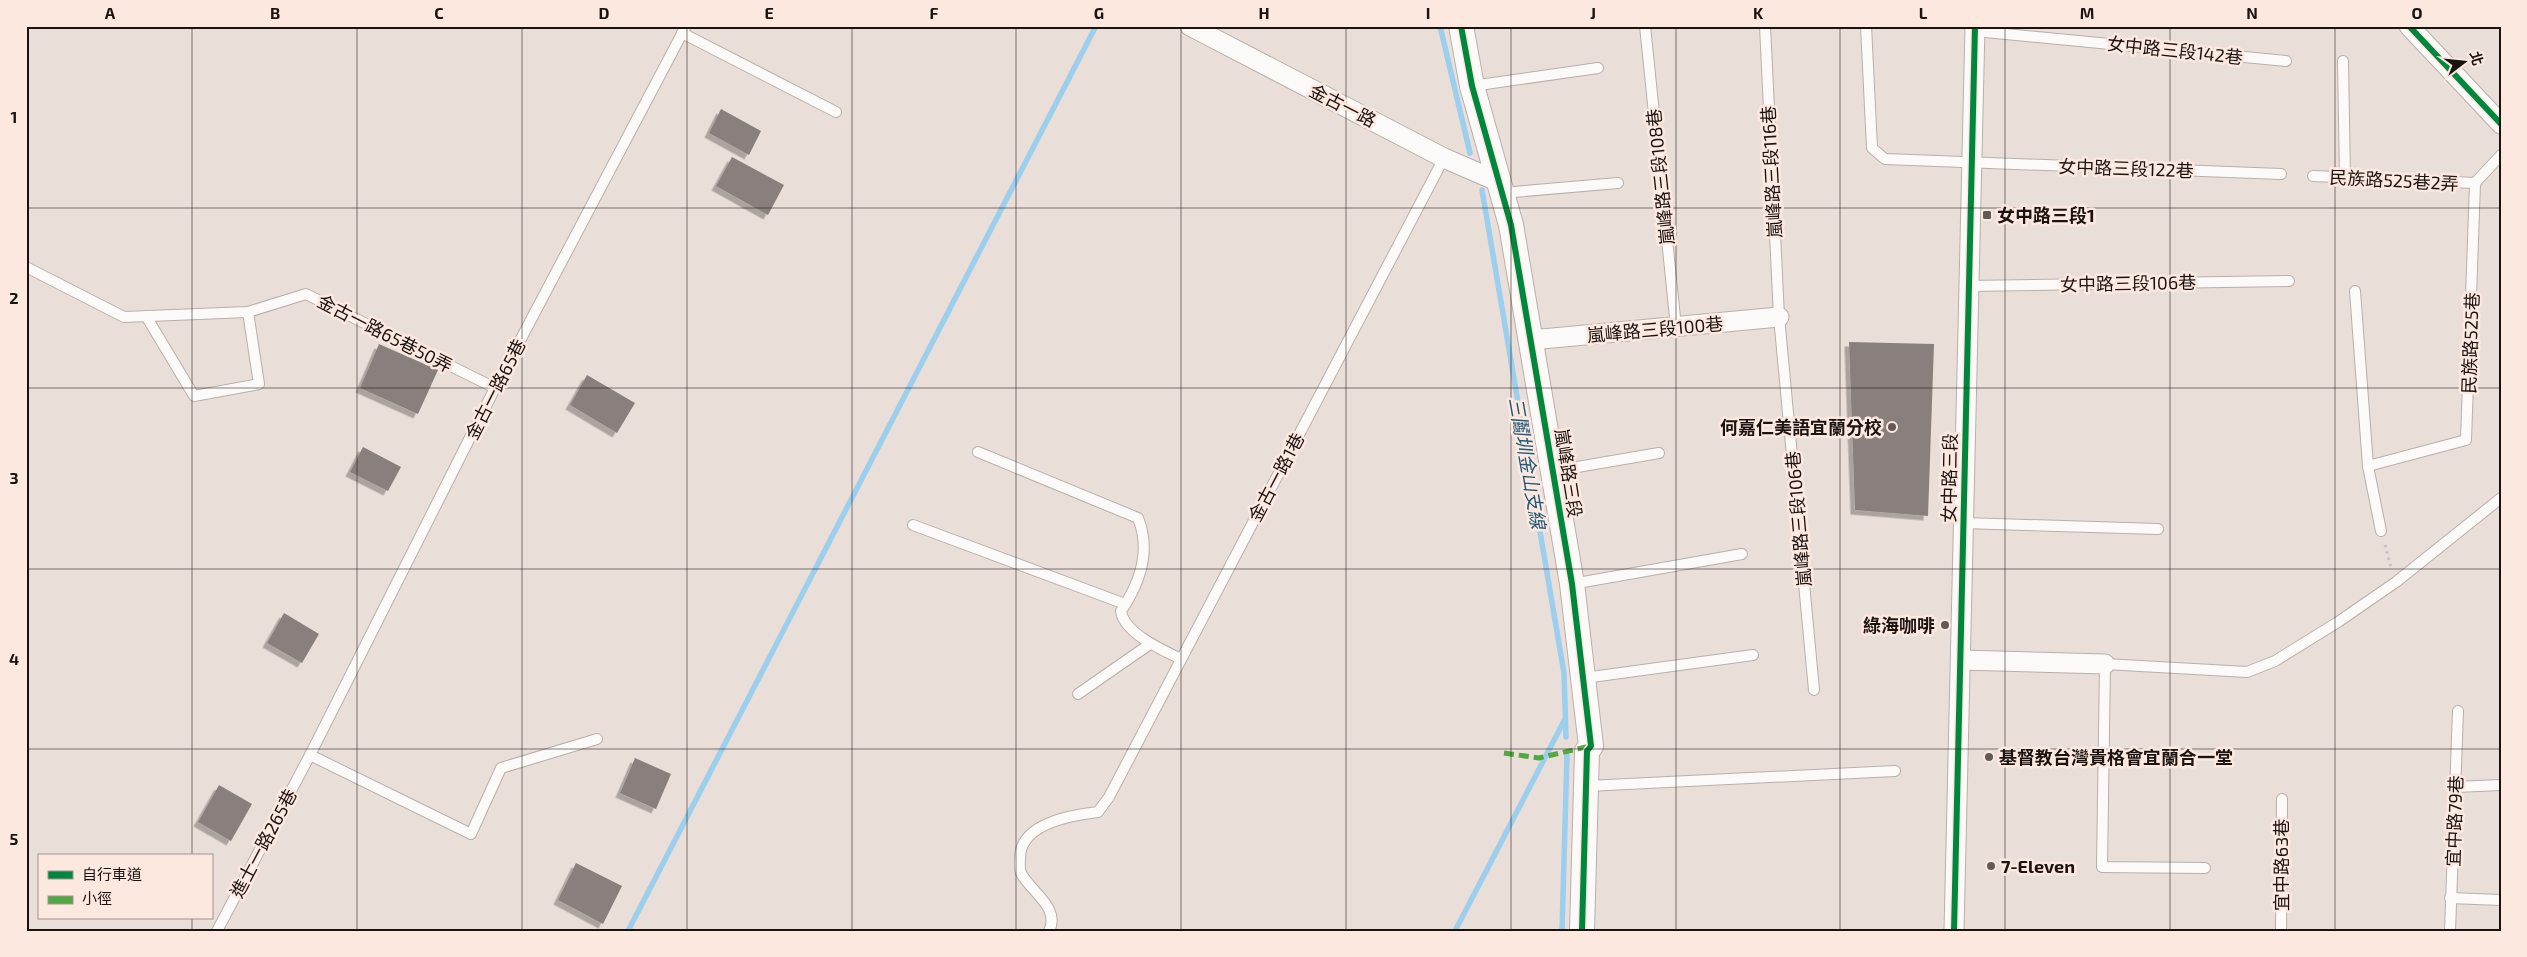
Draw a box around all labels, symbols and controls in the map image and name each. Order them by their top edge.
text: A [105,3,116,22]
text: B [270,3,280,22]
text: C [434,3,444,22]
text: D [599,3,610,22]
text: E [764,3,774,22]
text: F [930,3,939,22]
text: G [1094,3,1104,22]
text: H [1258,3,1270,22]
text: I [1426,3,1430,22]
text: J [1590,3,1596,22]
text: K [1753,3,1764,22]
text: L [1919,3,1928,22]
text: M [2080,3,2094,22]
text: N [2246,3,2258,22]
text: O [2411,3,2423,22]
street label: 女中路三段142巷 [2106,32,2244,68]
north arrow [2440,38,2490,88]
text: 北 [2467,49,2487,67]
street label: 金古一路 [1306,79,1380,131]
street label: 嵐峰路三段116巷 [1757,105,1785,239]
text: 1 [11,107,17,126]
street label: 嵐峰路三段108巷 [1642,108,1678,246]
street label: 女中路三段122巷 [2058,155,2194,181]
street label: 民族路525巷2弄 [2329,166,2459,194]
place label: 女中路三段1 [1997,204,2095,226]
marker: 女中路三段1 [1981,209,1993,221]
street label: 女中路三段106巷 [2060,271,2196,295]
text: 2 [9,288,19,307]
street label: 金古一路65巷50弄 [314,290,456,376]
street label: 民族路525巷 [2457,292,2483,394]
street label: 嵐峰路三段100巷 [1586,312,1724,346]
street label: 金古一路65巷 [460,335,530,443]
water label: 三鬮圳金山支線 [1505,396,1551,532]
place label: 何嘉仁美語宜蘭分校 [1720,416,1882,438]
marker: 何嘉仁美語宜蘭分校 [1886,421,1898,433]
street label: 嵐峰路三段 [1551,427,1587,519]
street label: 金古一路1巷 [1243,429,1309,525]
street label: 女中路三段 [1937,433,1961,523]
street label: 嵐峰路三段106巷 [1781,450,1815,588]
text: 3 [9,468,19,487]
place label: 綠海咖啡 [1863,614,1935,636]
marker: 綠海咖啡 [1939,619,1951,631]
text: 4 [9,649,19,668]
place label: 基督教台灣貴格會宜蘭合一堂 [1999,746,2233,768]
marker: 基督教台灣貴格會宜蘭合一堂 [1983,751,1995,763]
street label: 宜中路79巷 [2441,775,2467,867]
street label: 進士一路265巷 [225,785,301,901]
street label: 宜中路63巷 [2270,819,2292,911]
text: 5 [10,829,19,848]
legend [38,854,212,920]
place label: 7-Eleven [2001,855,2075,877]
marker: 7-Eleven [1985,860,1997,872]
text: 自行車道 [82,865,142,883]
text: 小徑 [82,889,112,907]

